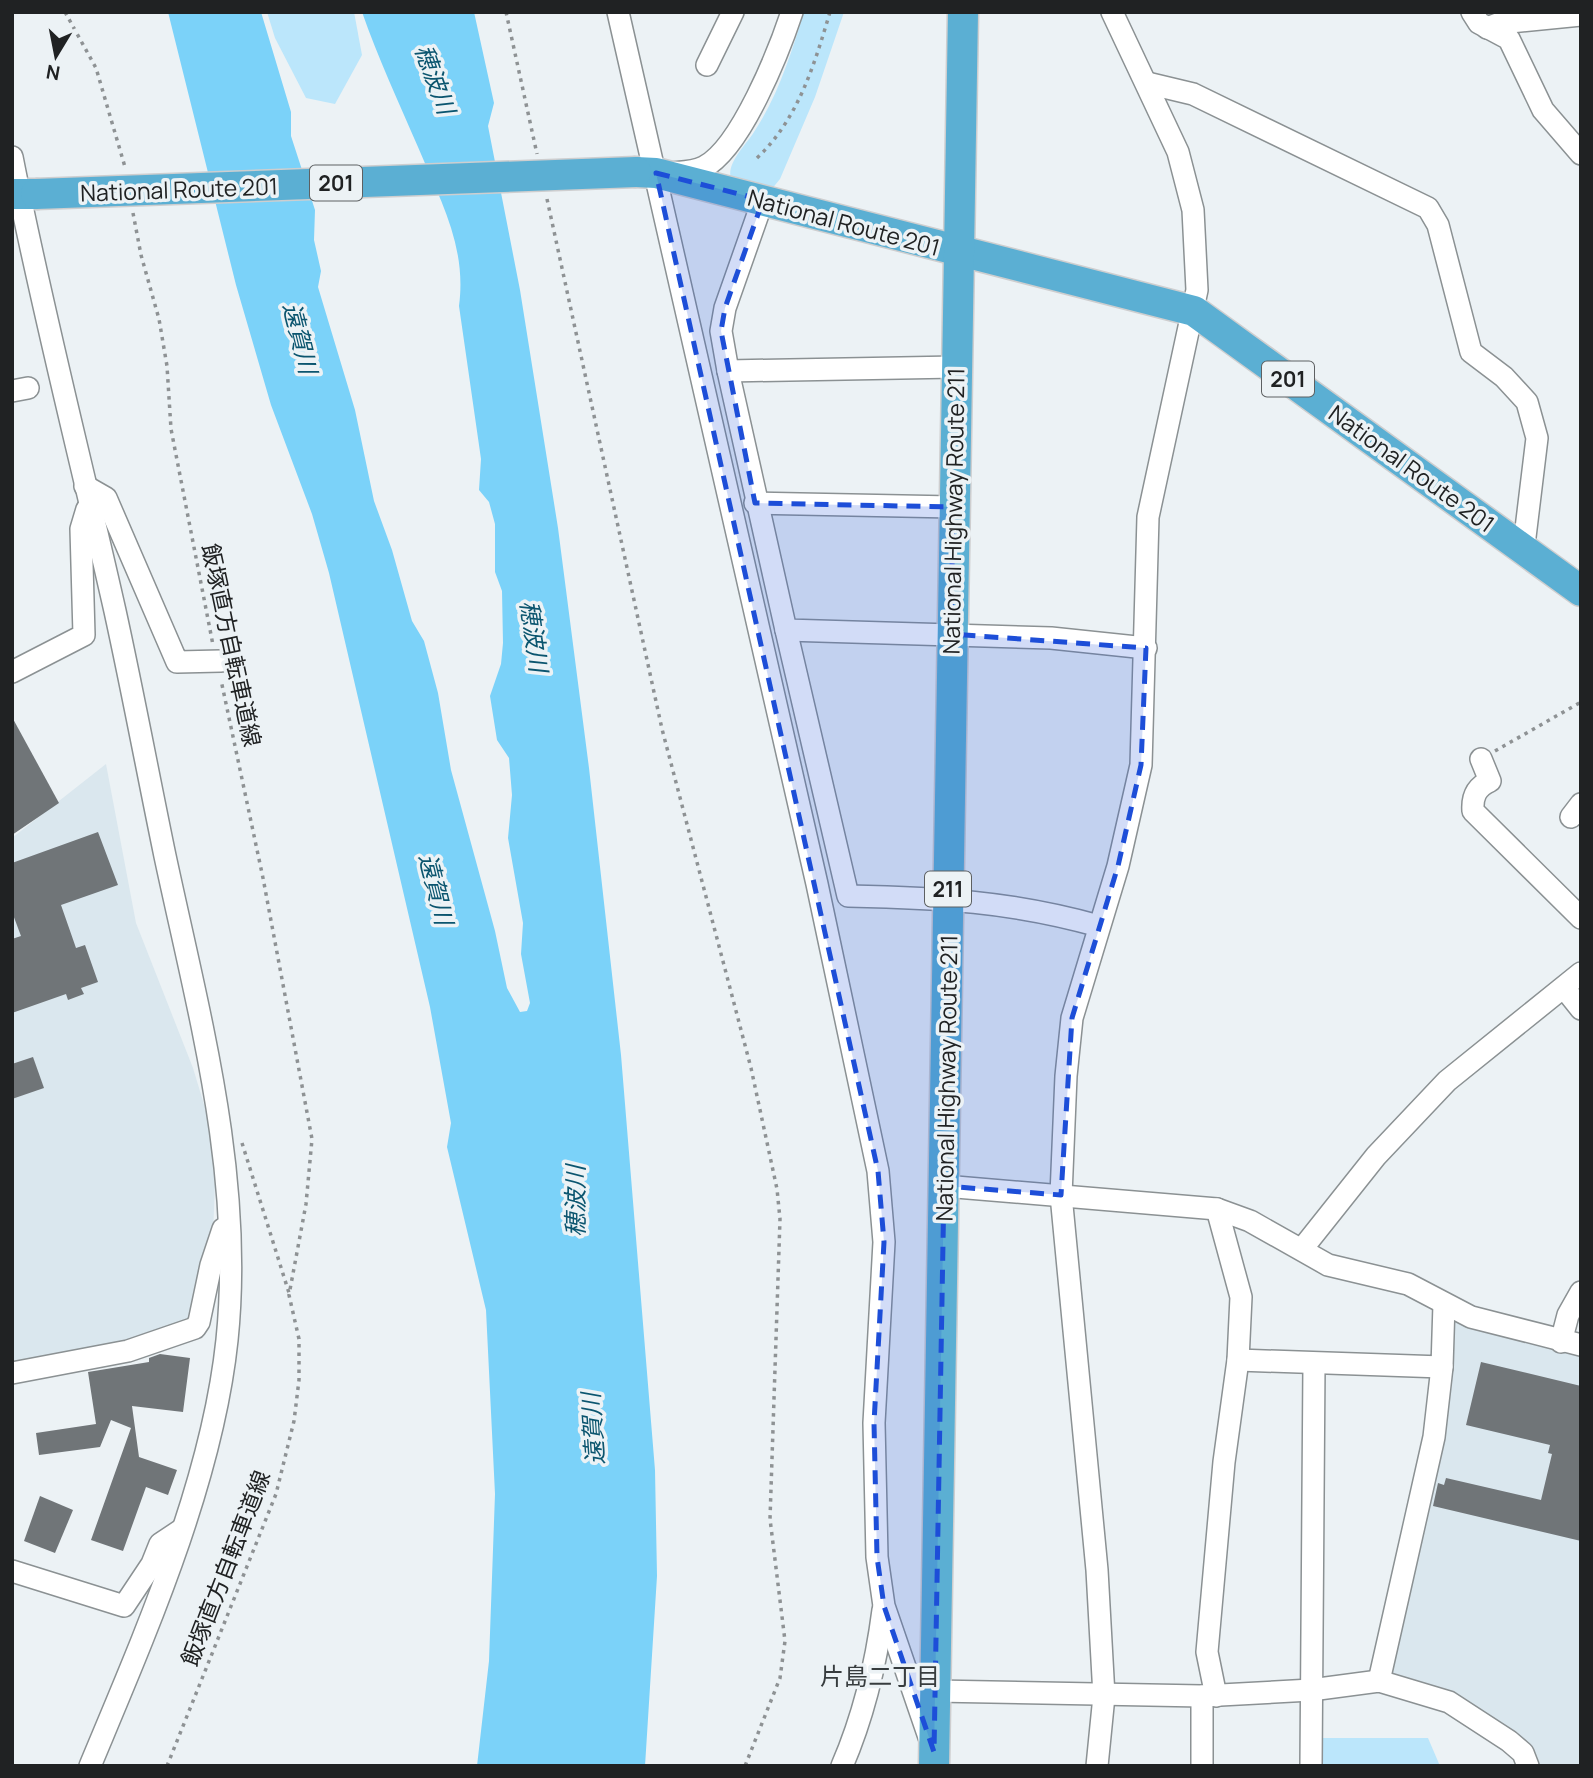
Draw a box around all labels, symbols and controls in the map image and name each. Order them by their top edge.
north arrow [21,21,91,91]
water label: 穂波川 [408,40,465,121]
text: N [44,59,62,87]
road number: 201 [310,166,362,200]
street label: National Route 201 [80,170,278,208]
street label: National Route 201 [744,181,944,263]
water label: 遠賀川 [276,299,326,380]
road number: 201 [1262,362,1314,396]
street label: National Highway Route 211 [934,367,972,655]
street label: National Route 201 [1323,397,1501,539]
street label: 飯塚直方自転車道線 [195,540,269,750]
water label: 穂波川 [514,598,557,677]
water label: 遠賀川 [412,850,462,931]
road number: 211 [925,872,971,906]
street label: National Highway Route 211 [927,934,965,1222]
water label: 穂波川 [558,1162,591,1237]
water label: 遠賀川 [573,1389,611,1466]
street label: 飯塚直方自転車道線 [173,1466,277,1670]
district label: 片島二丁目 [820,1659,940,1692]

